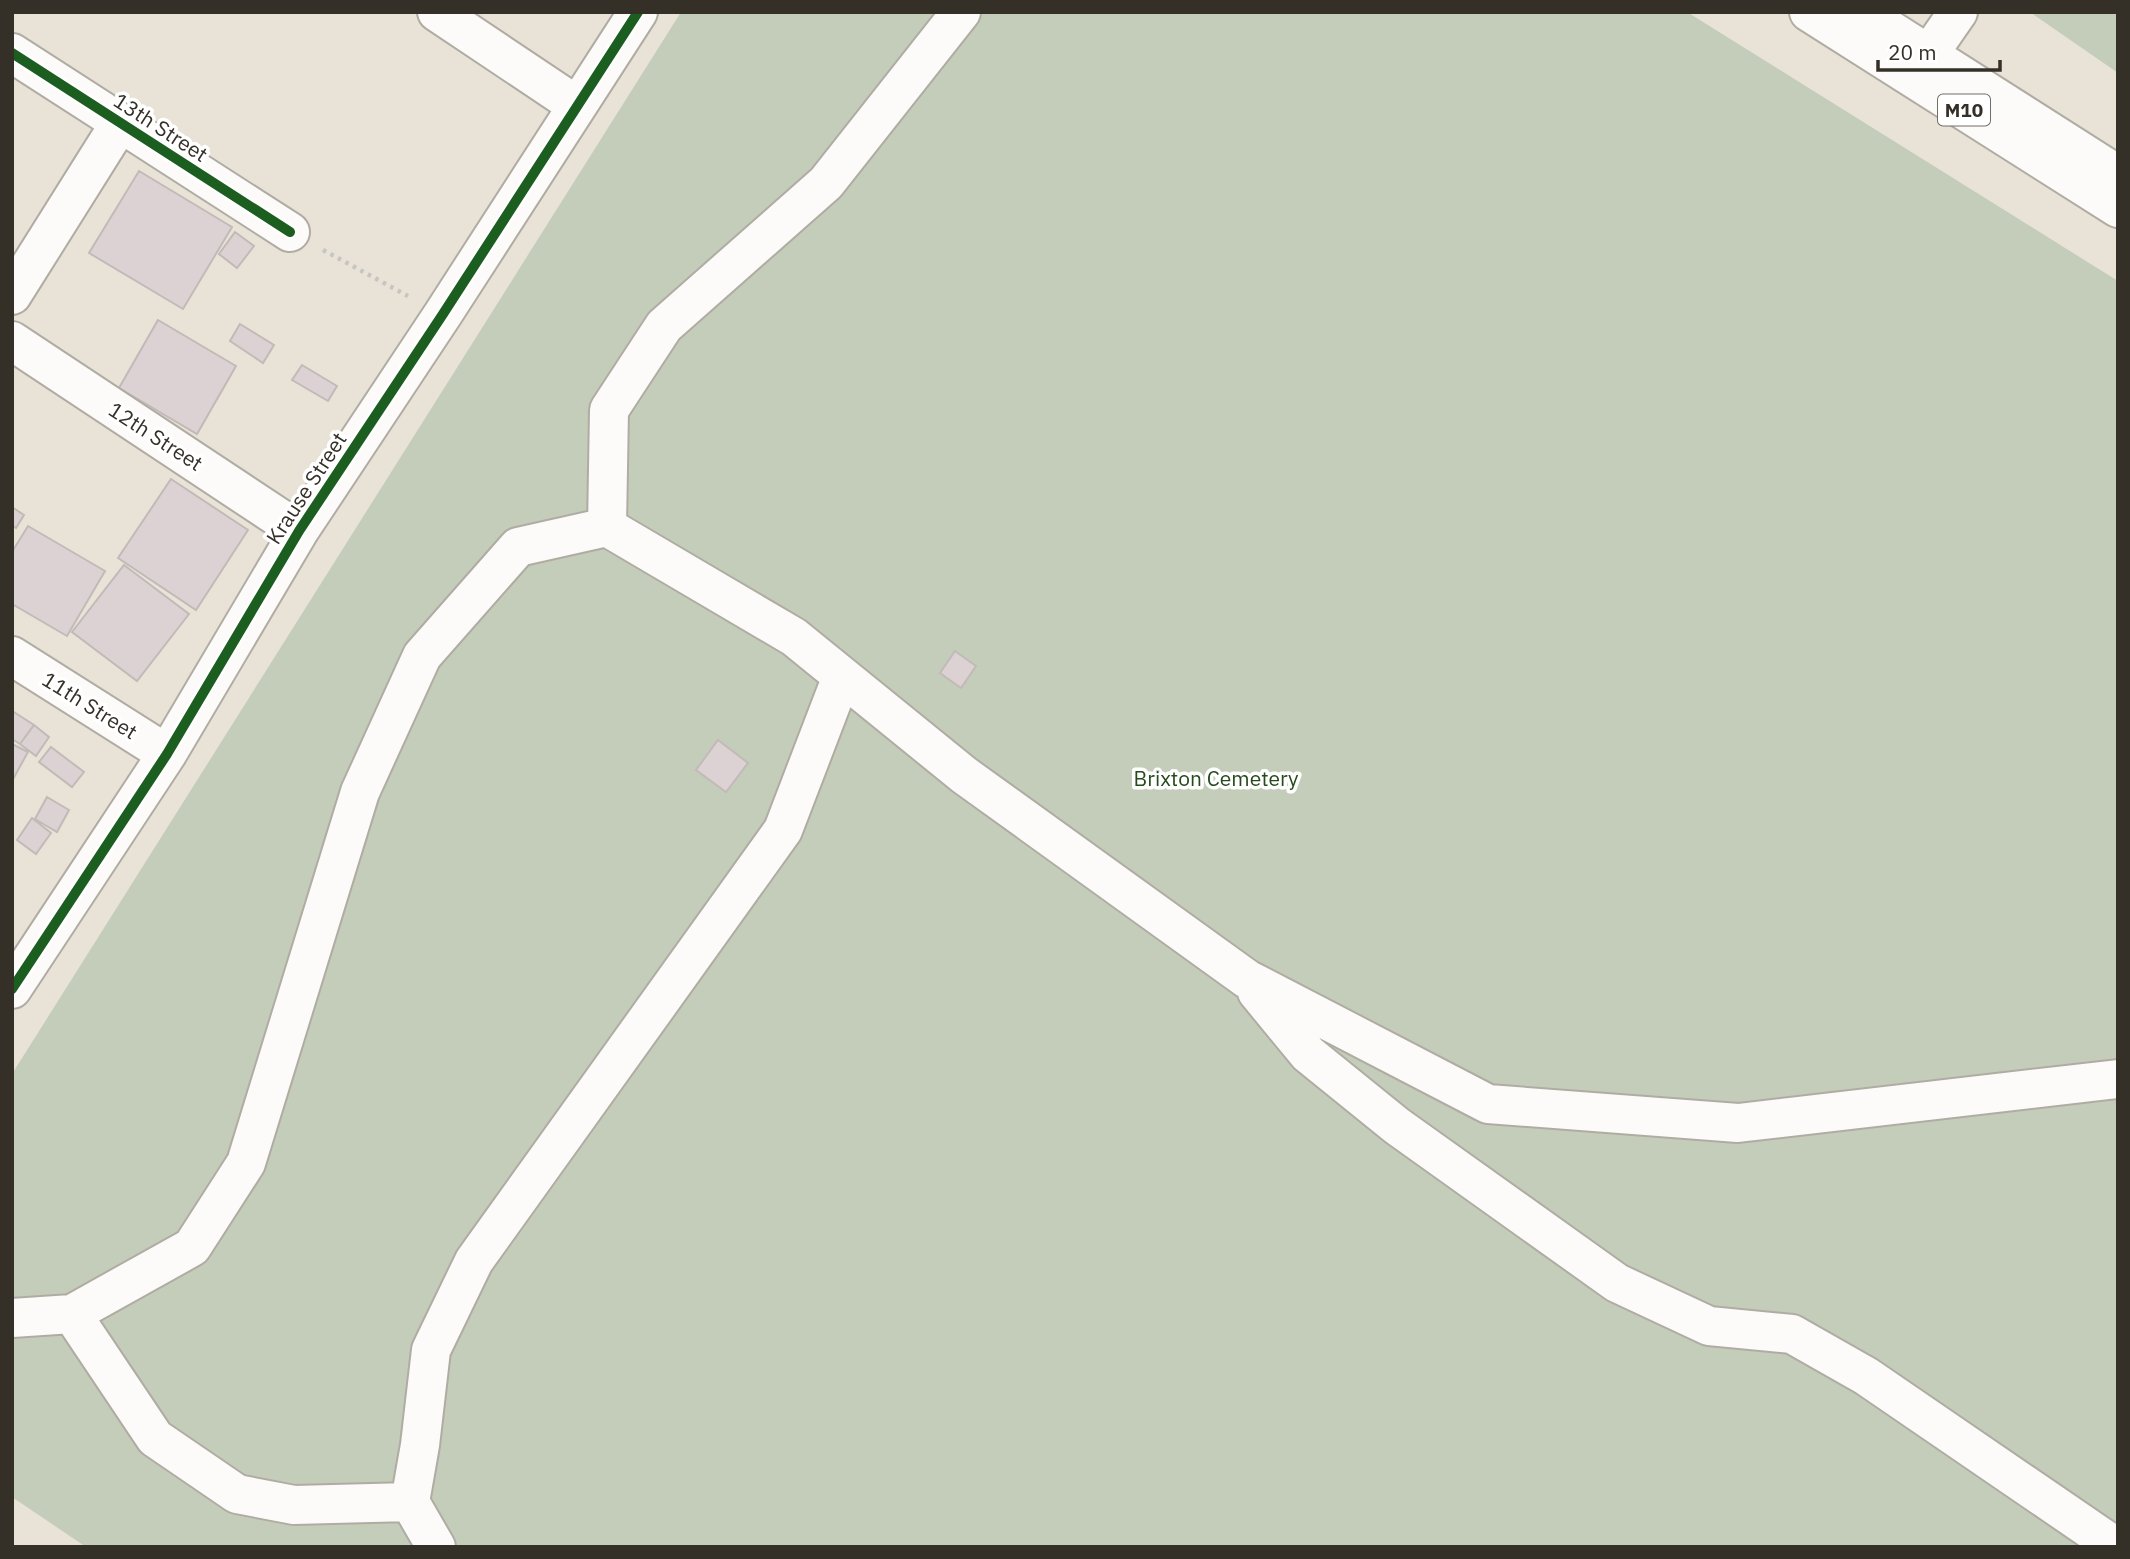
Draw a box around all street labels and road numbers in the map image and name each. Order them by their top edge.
street label: 13th Street [108,86,214,168]
road number: M10 [1938,94,1990,125]
street label: 12th Street [103,395,209,477]
street label: Krause Street [259,427,353,549]
street label: 11th Street [37,665,143,745]

